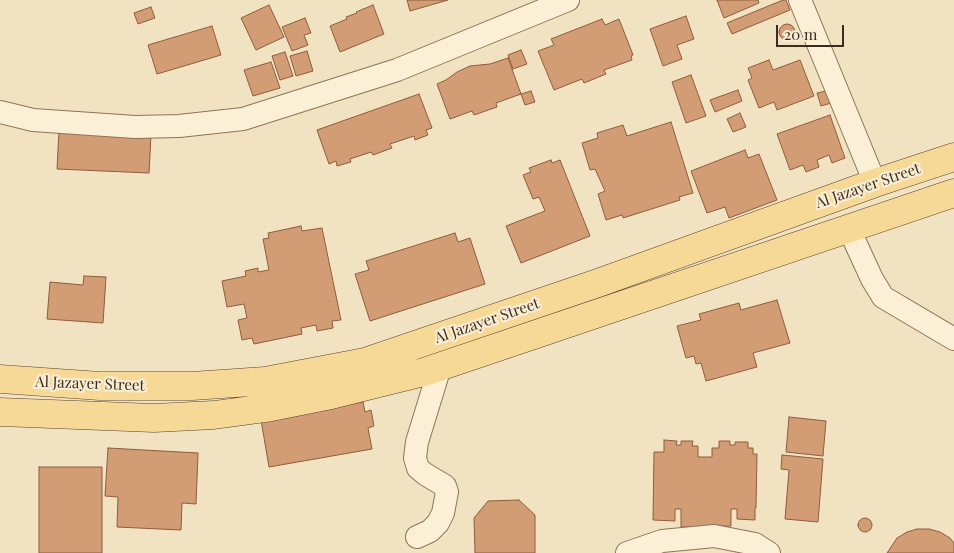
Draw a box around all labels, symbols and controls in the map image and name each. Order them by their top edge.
scale bar [779,15,846,47]
text: 20 m [784,24,817,44]
street label: Al Jazayer Street [813,160,923,212]
street label: Al Jazayer Street [432,295,542,347]
street label: Al Jazayer Street [35,373,145,395]

